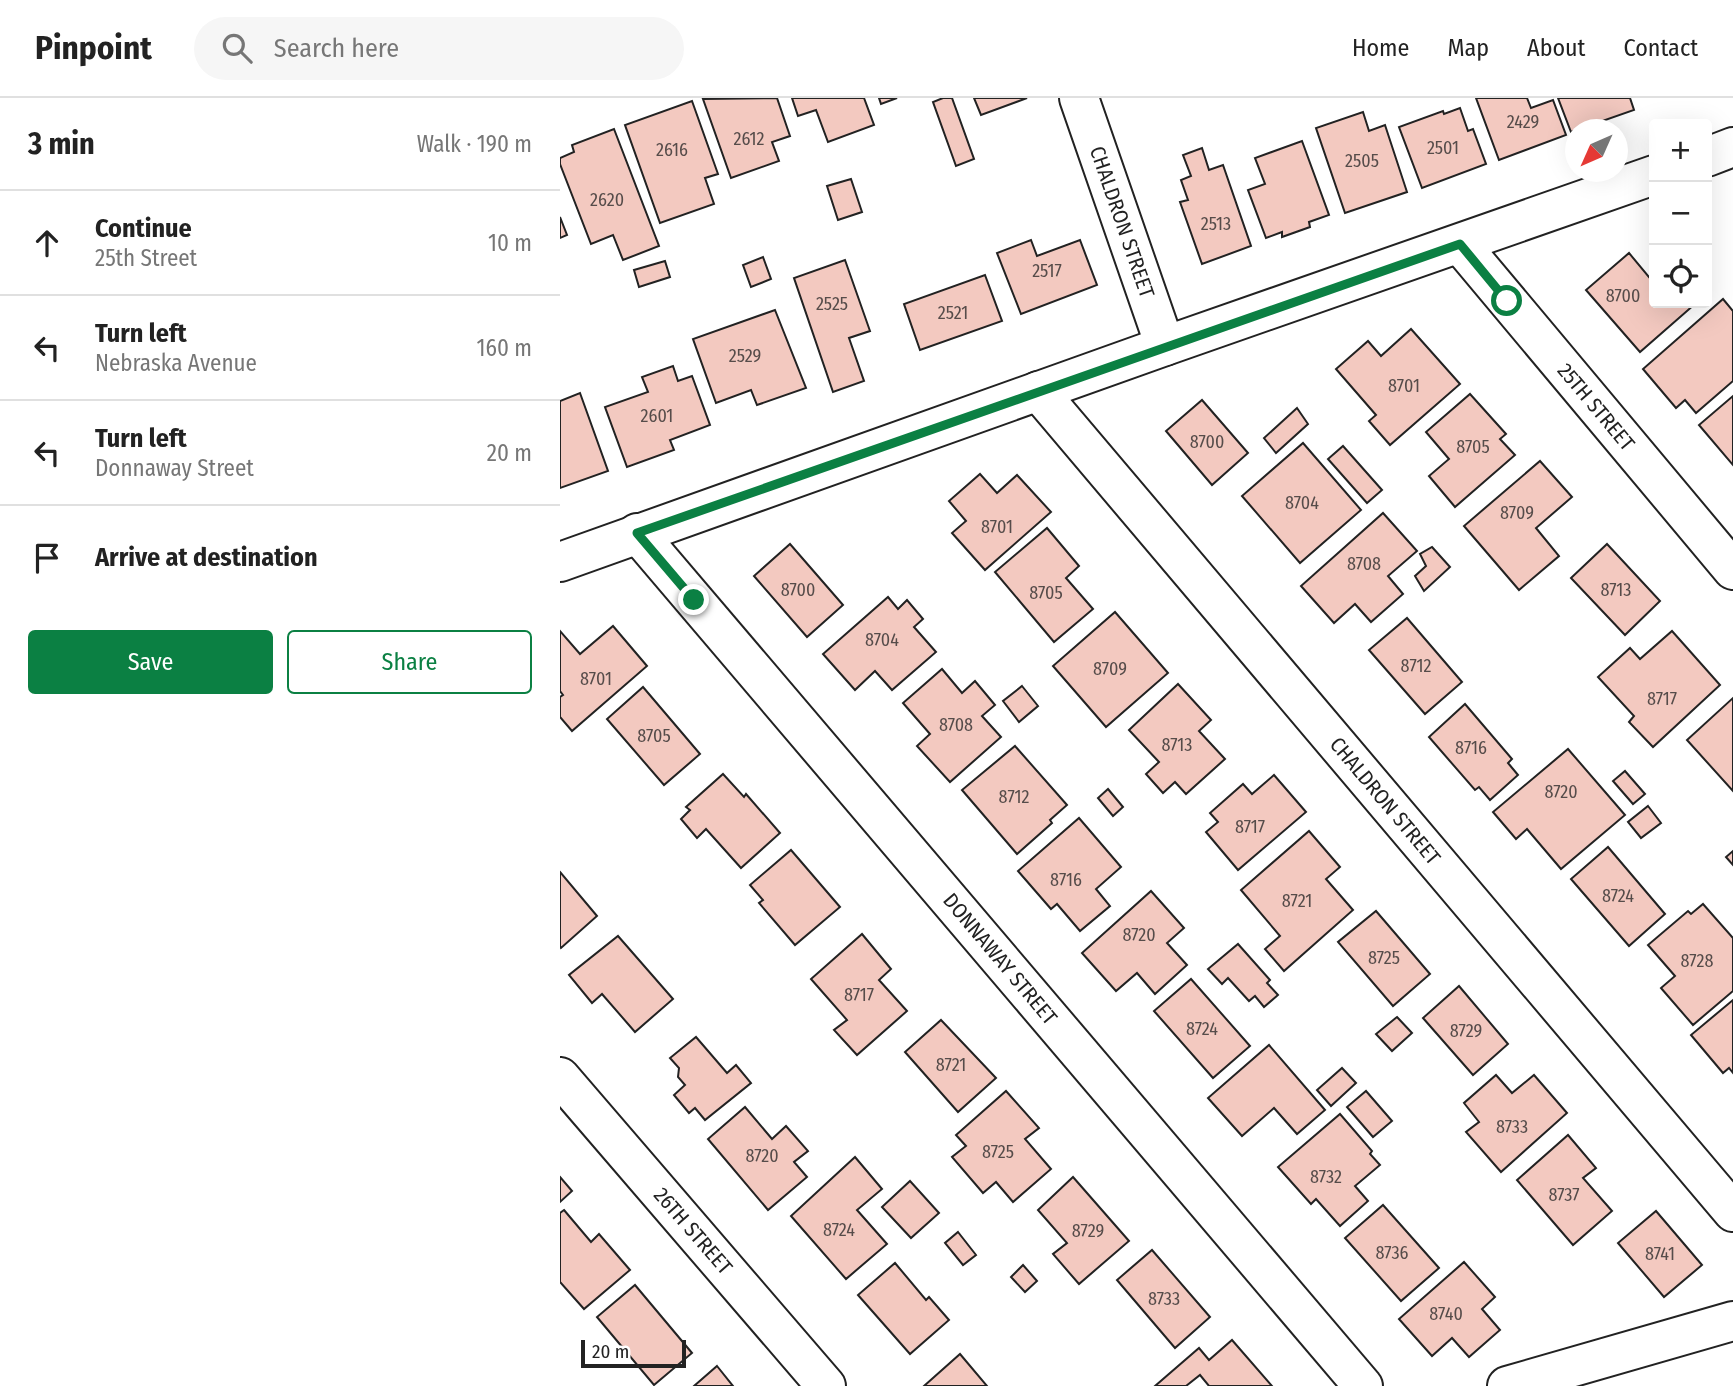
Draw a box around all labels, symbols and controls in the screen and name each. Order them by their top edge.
search box [194,17,684,80]
text: Pinpoint [35,28,152,68]
icon: search [218,29,256,67]
text: Search here [274,33,399,64]
text: Home [1352,34,1409,62]
text: Map [1447,34,1489,62]
text: About [1527,34,1585,62]
text: Contact [1623,34,1698,62]
house number: 2429 [1507,111,1539,133]
north arrow [1565,119,1628,182]
map controls [1649,119,1712,308]
button: + [1649,119,1712,182]
text: 3 min [28,126,95,162]
house number: 2612 [733,128,765,150]
text: Walk · 190 m [417,130,532,158]
house number: 2501 [1427,137,1459,159]
house number: 2616 [656,139,688,161]
street label: CHALDRON STREET [1084,143,1160,301]
house number: 2505 [1345,150,1379,172]
button: − [1649,182,1712,245]
house number: 2620 [590,189,624,211]
text: Continue [95,213,192,244]
house number: 2513 [1201,213,1231,235]
icon: ahead [28,224,66,262]
text: 10 m [488,229,532,257]
text: 25th Street [95,244,197,272]
button: locate [1649,245,1712,308]
house number: 2517 [1032,260,1062,282]
route start [1491,285,1522,316]
house number: 8700 [1606,285,1640,307]
house number: 2525 [816,293,848,315]
house number: 2521 [938,302,968,324]
text: Turn left [95,318,187,349]
icon: left [28,329,66,367]
text: 160 m [477,334,532,362]
house number: 2529 [729,345,761,367]
text: Nebraska Avenue [95,349,257,377]
street label: 25TH STREET [1552,358,1640,456]
house number: 8701 [1388,375,1420,397]
house number: 2601 [641,405,673,427]
text: Turn left [95,423,187,454]
house number: 8700 [1190,431,1224,453]
icon: left [28,434,66,472]
house number: 8705 [1456,436,1490,458]
text: 20 m [487,439,532,467]
text: Donnaway Street [95,454,254,482]
house number: 8704 [1285,492,1319,514]
house number: 8709 [1500,502,1534,524]
house number: 8701 [981,516,1013,538]
icon: arrive [28,539,66,577]
text: Arrive at destination [95,542,318,573]
house number: 8708 [1347,553,1381,575]
house number: 8700 [781,579,815,601]
house number: 8713 [1601,579,1631,601]
house number: 8705 [1029,582,1063,604]
route end [678,584,709,615]
house number: 8704 [865,629,899,651]
button: Save [28,630,273,694]
button: Share [287,630,532,694]
house number: 8712 [1401,655,1431,677]
house number: 8709 [1093,658,1127,680]
house number: 8701 [580,668,612,690]
house number: 8717 [1647,688,1677,710]
house number: 8708 [939,714,973,736]
house number: 8705 [637,725,671,747]
street label: CHALDRON STREET [1324,732,1446,870]
house number: 8713 [1162,734,1192,756]
house number: 8716 [1455,737,1487,759]
house number: 8720 [1544,781,1578,803]
house number: 8712 [999,786,1029,808]
house number: 8717 [1235,816,1265,838]
house number: 8716 [1050,869,1082,891]
house number: 8724 [1602,885,1634,907]
street label: DONNAWAY STREET [937,888,1063,1030]
house number: 8721 [1282,890,1312,912]
house number: 8720 [1122,924,1156,946]
house number: 8725 [1368,947,1400,969]
house number: 8728 [1681,950,1713,972]
house number: 8717 [844,984,874,1006]
house number: 8724 [1186,1018,1218,1040]
house number: 8729 [1450,1020,1482,1042]
house number: 8721 [936,1054,966,1076]
house number: 8733 [1496,1116,1528,1138]
house number: 8725 [982,1141,1014,1163]
house number: 8720 [745,1145,779,1167]
house number: 8732 [1310,1166,1342,1188]
street label: 26TH STREET [648,1182,738,1280]
house number: 8737 [1548,1184,1580,1206]
house number: 8724 [823,1219,855,1241]
house number: 8729 [1072,1220,1104,1242]
house number: 8736 [1376,1242,1409,1264]
house number: 8741 [1645,1243,1675,1265]
house number: 8733 [1148,1288,1180,1310]
house number: 8740 [1429,1303,1463,1325]
scale bar [581,1337,686,1369]
text: 20 m [592,1340,629,1363]

